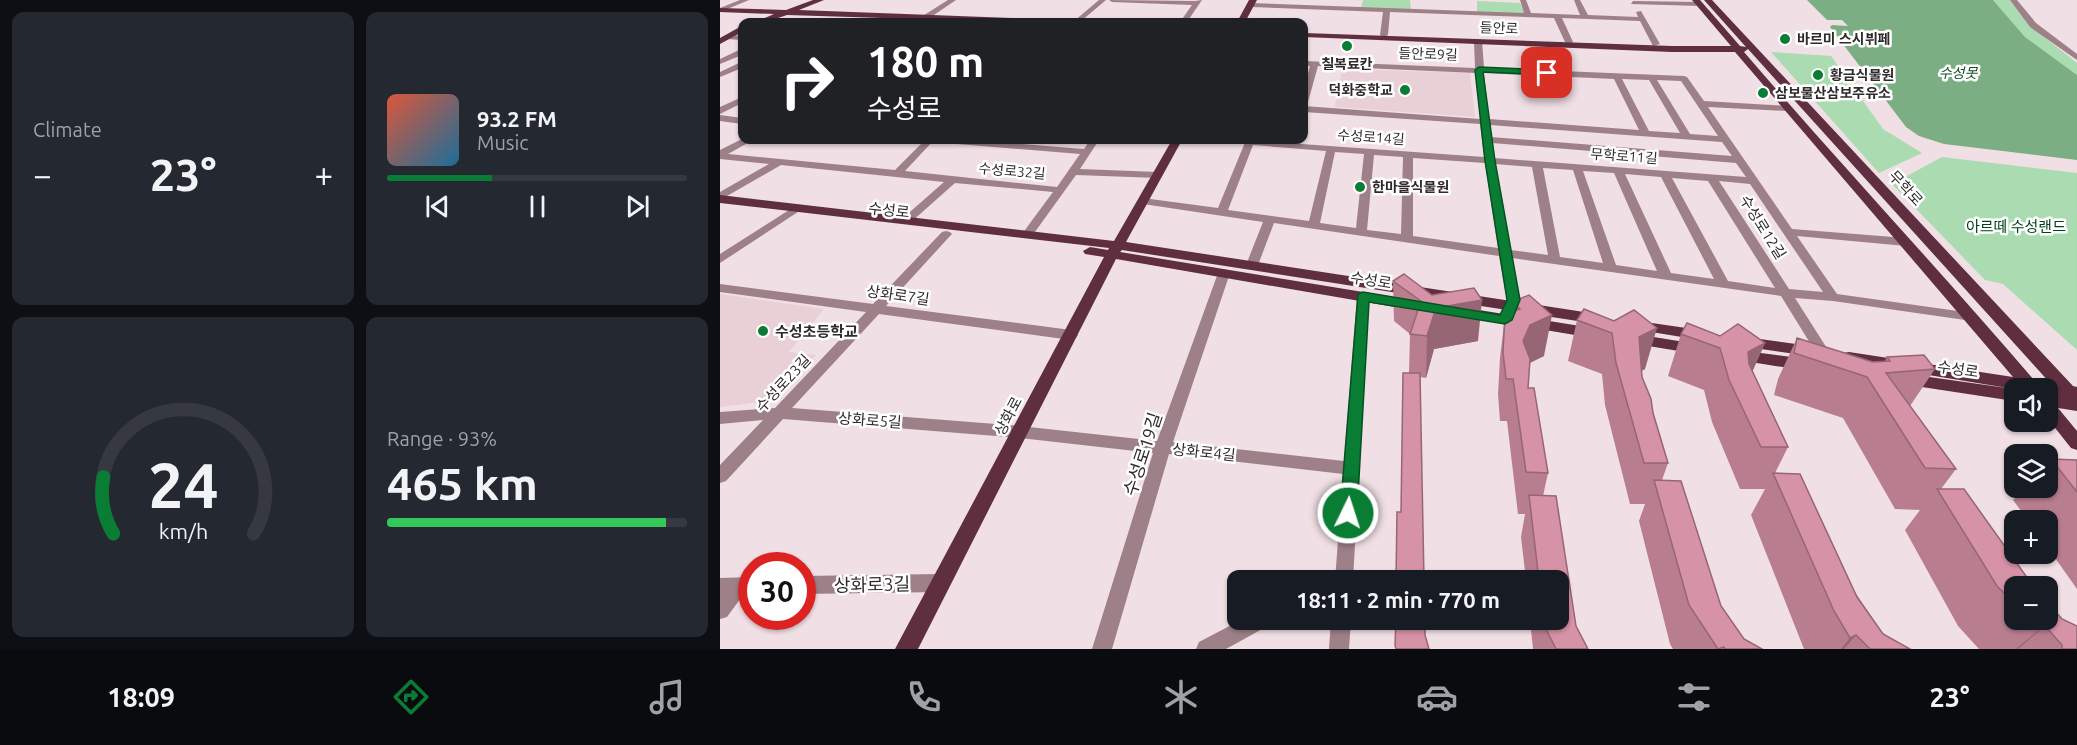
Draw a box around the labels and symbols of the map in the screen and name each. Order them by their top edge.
street label: 들안로 [1479,19,1519,37]
place label: 바르미 스시뷔페 [1797,31,1890,47]
marker: 바르미 스시뷔페 [1778,32,1792,46]
marker: 칠복료칸 [1340,39,1354,53]
street label: 들안로9길 [1398,45,1458,63]
pin [1521,47,1572,98]
place label: 칠복료칸 [1321,56,1373,72]
water label: 수성못 [1939,65,1978,81]
place label: 황금식물원 [1830,67,1894,83]
marker: 황금식물원 [1811,68,1825,82]
place label: 덕화중학교 [1329,82,1393,98]
marker: 덕화중학교 [1398,83,1412,97]
place label: 삼보물산삼보주유소 [1775,85,1891,101]
marker: 삼보물산삼보주유소 [1756,86,1770,100]
street label: 수성로14길 [1337,127,1405,147]
street label: 무학로11길 [1590,146,1658,166]
street label: 수성로32길 [978,160,1046,182]
street label: 무학로 [1886,167,1926,209]
place label: 한마을식물원 [1372,179,1449,195]
marker: 한마을식물원 [1353,180,1367,194]
street label: 수성로12길 [1737,192,1789,262]
street label: 수성로 [868,199,910,221]
park label: 아르떼 수성랜드 [1966,218,2066,235]
street label: 수성로 [1349,268,1393,292]
street label: 상화로7길 [865,282,931,308]
place label: 수성초등학교 [775,323,858,340]
marker: 수성초등학교 [756,324,770,338]
street label: 수성로23길 [752,351,814,415]
street label: 수성로 [1936,358,1980,380]
street label: 상화로 [991,394,1025,438]
street label: 상화로5길 [838,409,902,431]
street label: 수성로19길 [1119,410,1165,498]
street label: 상화로4길 [1171,440,1237,464]
position arrow [1316,481,1380,545]
speed limit sign: 30 [738,552,816,630]
street label: 상화로3길 [834,573,910,595]

